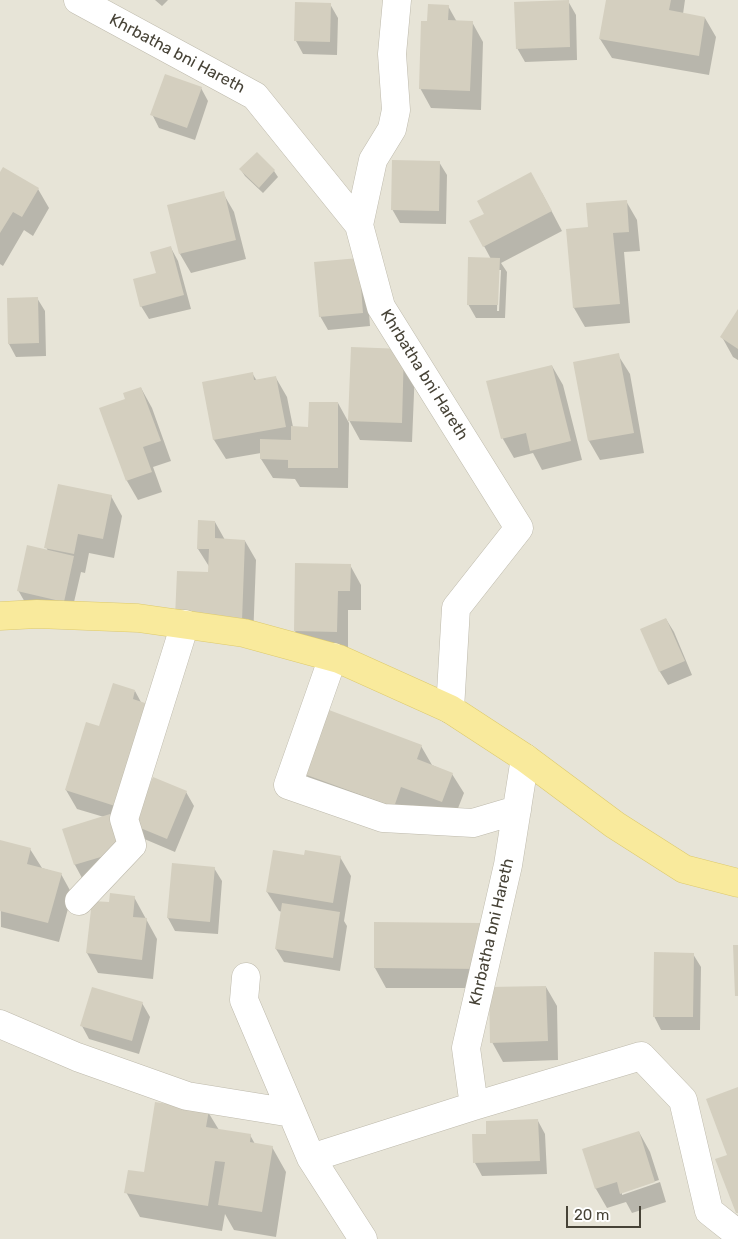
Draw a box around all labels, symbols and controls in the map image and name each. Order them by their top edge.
street label: Khrbatha bni Hareth [106,10,248,98]
street label: Khrbatha bni Hareth [376,306,472,444]
street label: Khrbatha bni Hareth [466,856,518,1008]
scale bar [568,1196,643,1228]
text: 20 m [574,1206,609,1224]

